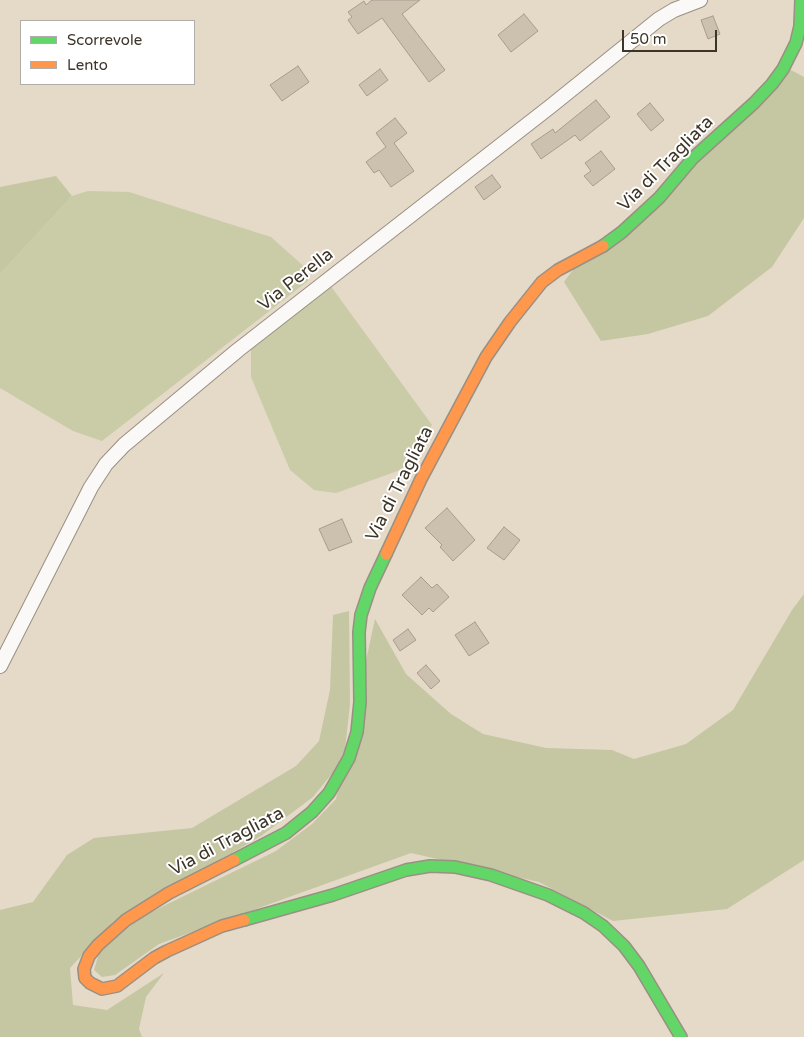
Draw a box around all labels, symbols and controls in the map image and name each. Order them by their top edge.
legend [20,20,195,85]
scale bar [624,20,719,52]
text: 50 m [630,30,667,48]
text: Scorrevole [67,31,142,49]
text: Lento [67,56,108,74]
street label: Via di Tragliata [614,112,718,216]
street label: Via Perella [254,244,338,316]
street label: Via di Tragliata [362,423,438,545]
street label: Via di Tragliata [166,803,288,881]

